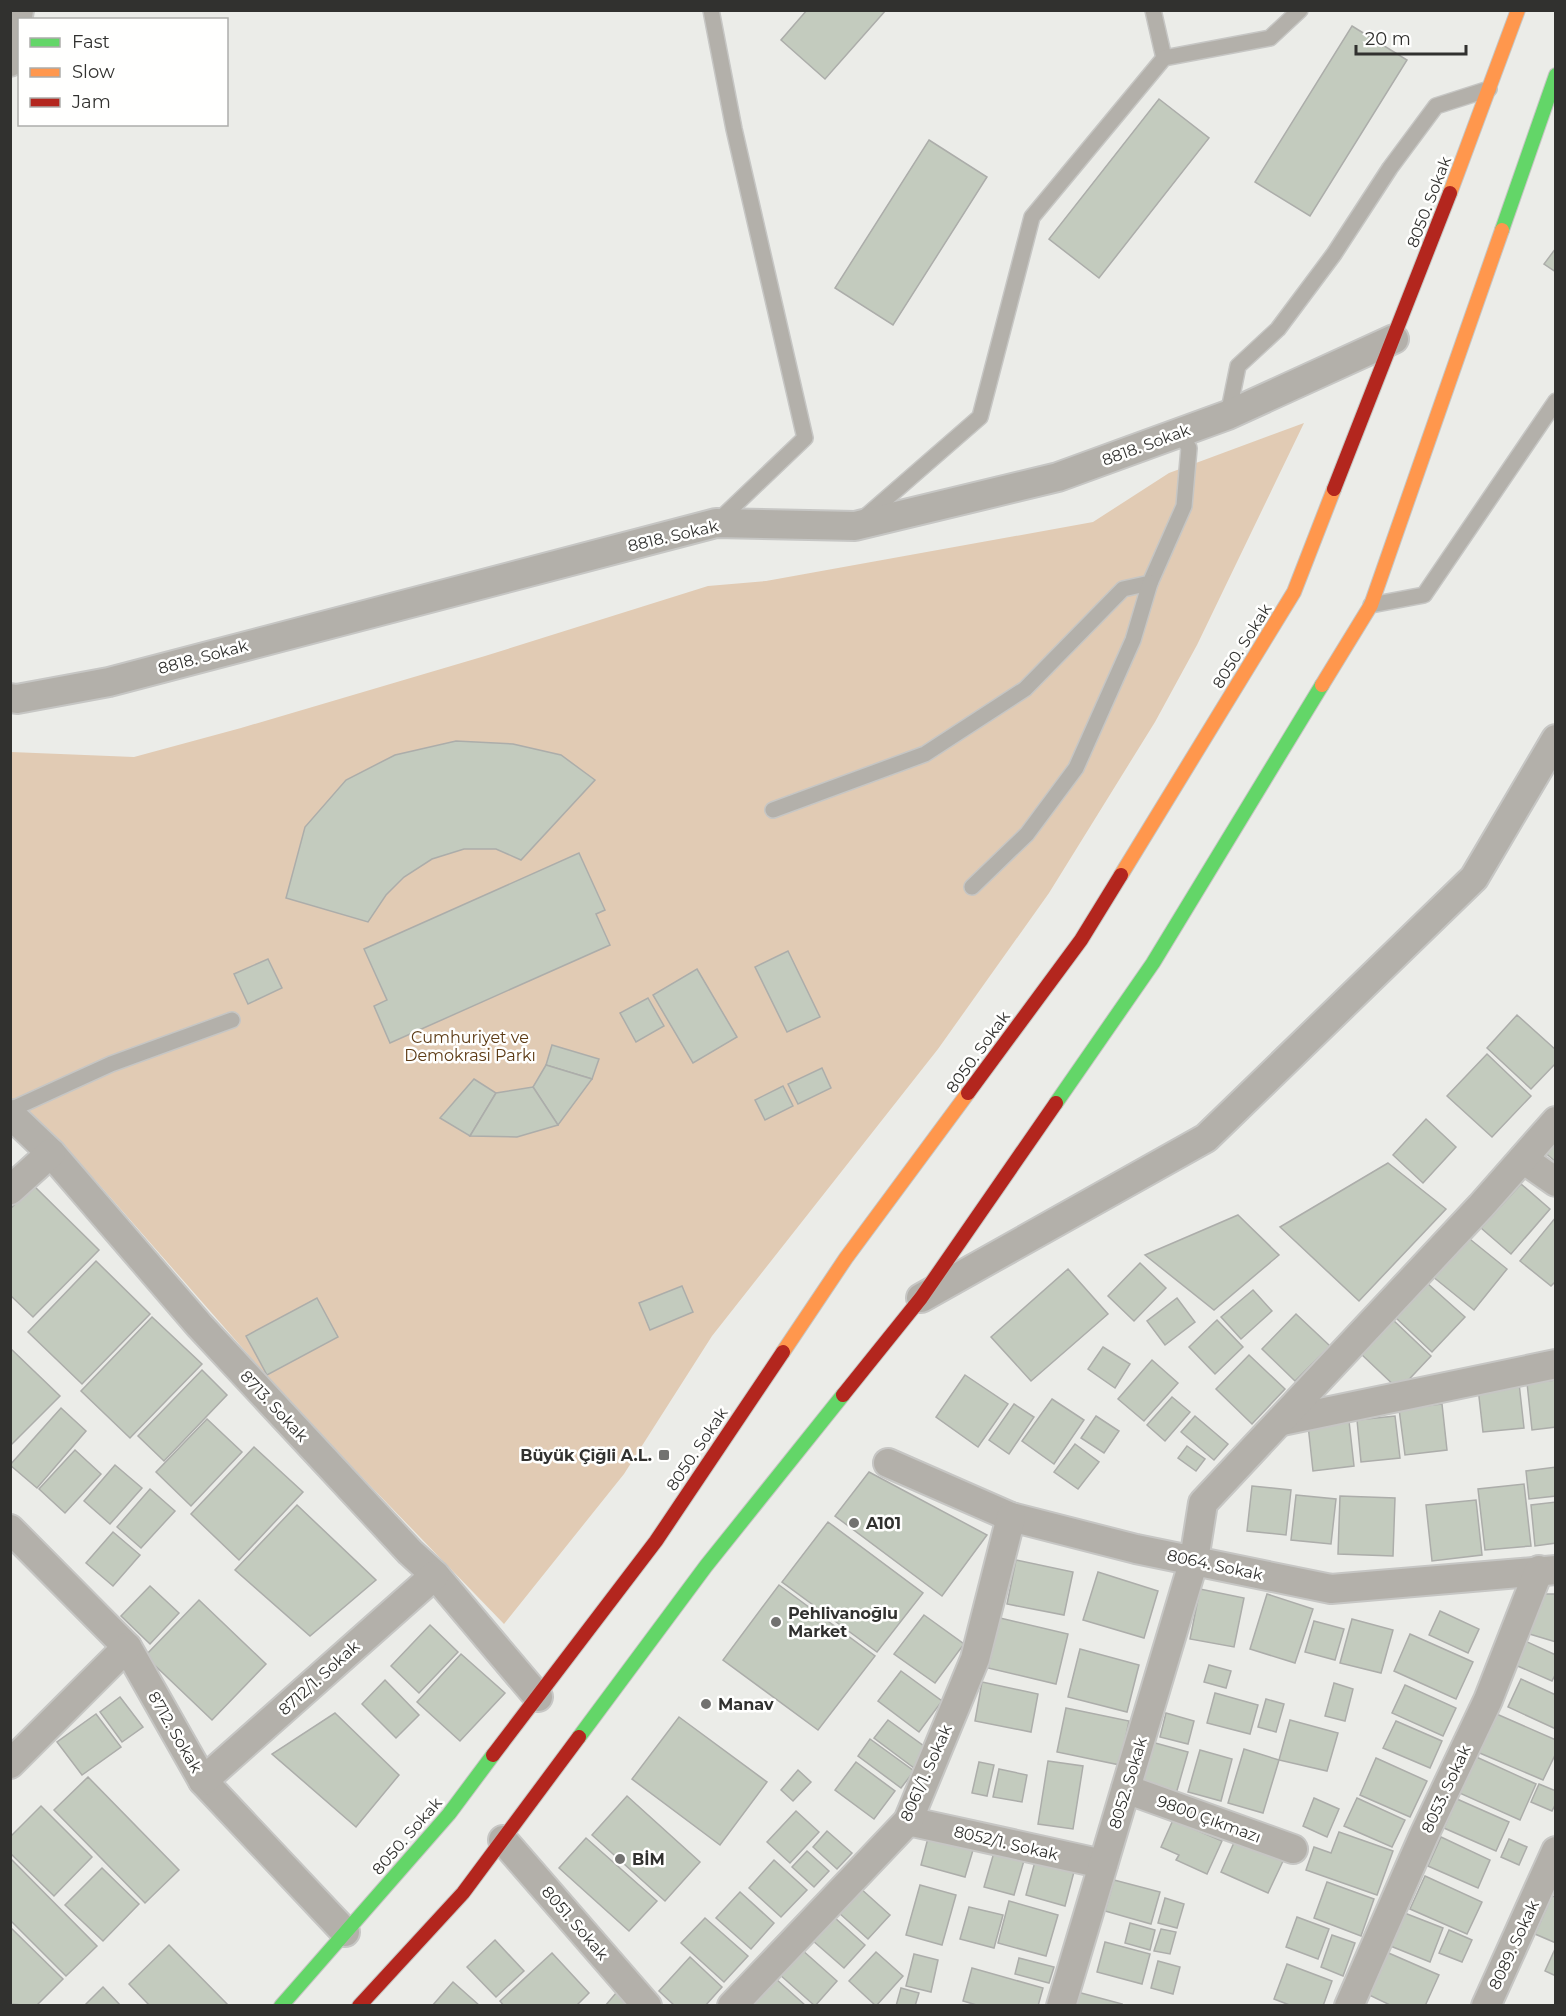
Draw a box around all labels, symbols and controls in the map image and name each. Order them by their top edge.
legend [18,18,228,126]
scale bar [1356,18,1466,56]
text: 20 m [1365,28,1411,50]
text: Fast [72,31,110,53]
text: Slow [72,61,115,83]
text: Jam [71,91,111,113]
street label: 8050. Sokak [1403,153,1455,250]
street label: 8818. Sokak [1099,420,1193,470]
street label: 8818. Sokak [626,516,721,556]
street label: 8050. Sokak [1208,600,1276,692]
street label: 8818. Sokak [156,636,251,678]
street label: 8050. Sokak [942,1007,1014,1096]
park label: Cumhuriyet ve Demokrasi Parkı [404,1028,536,1065]
street label: 8713. Sokak [236,1366,312,1446]
street label: 8050. Sokak [662,1403,732,1494]
place label: Büyük Çiğli A.L. [520,1446,652,1465]
marker: Büyük Çiğli A.L. [657,1448,671,1462]
place label: A101 [865,1514,901,1533]
marker: A101 [847,1516,861,1530]
street label: 8064. Sokak [1165,1546,1265,1584]
place label: Pehlivanoğlu Market [788,1604,898,1641]
marker: Pehlivanoğlu Market [769,1615,783,1629]
street label: 8712/1. Sokak [275,1636,364,1719]
street label: 8712. Sokak [144,1688,206,1776]
place label: Manav [718,1695,774,1714]
marker: Manav [699,1697,713,1711]
street label: 8061/1. Sokak [896,1721,956,1824]
street label: 8052. Sokak [1105,1734,1151,1831]
street label: 8053. Sokak [1417,1742,1475,1836]
street label: 9800 Çıkmazı [1154,1791,1264,1847]
street label: 8050. Sokak [368,1793,446,1879]
street label: 8052/1. Sokak [952,1822,1060,1864]
place label: BİM [632,1850,665,1869]
marker: BİM [613,1852,627,1866]
street label: 8051. Sokak [538,1882,612,1964]
street label: 8089. Sokak [1485,1897,1543,1993]

